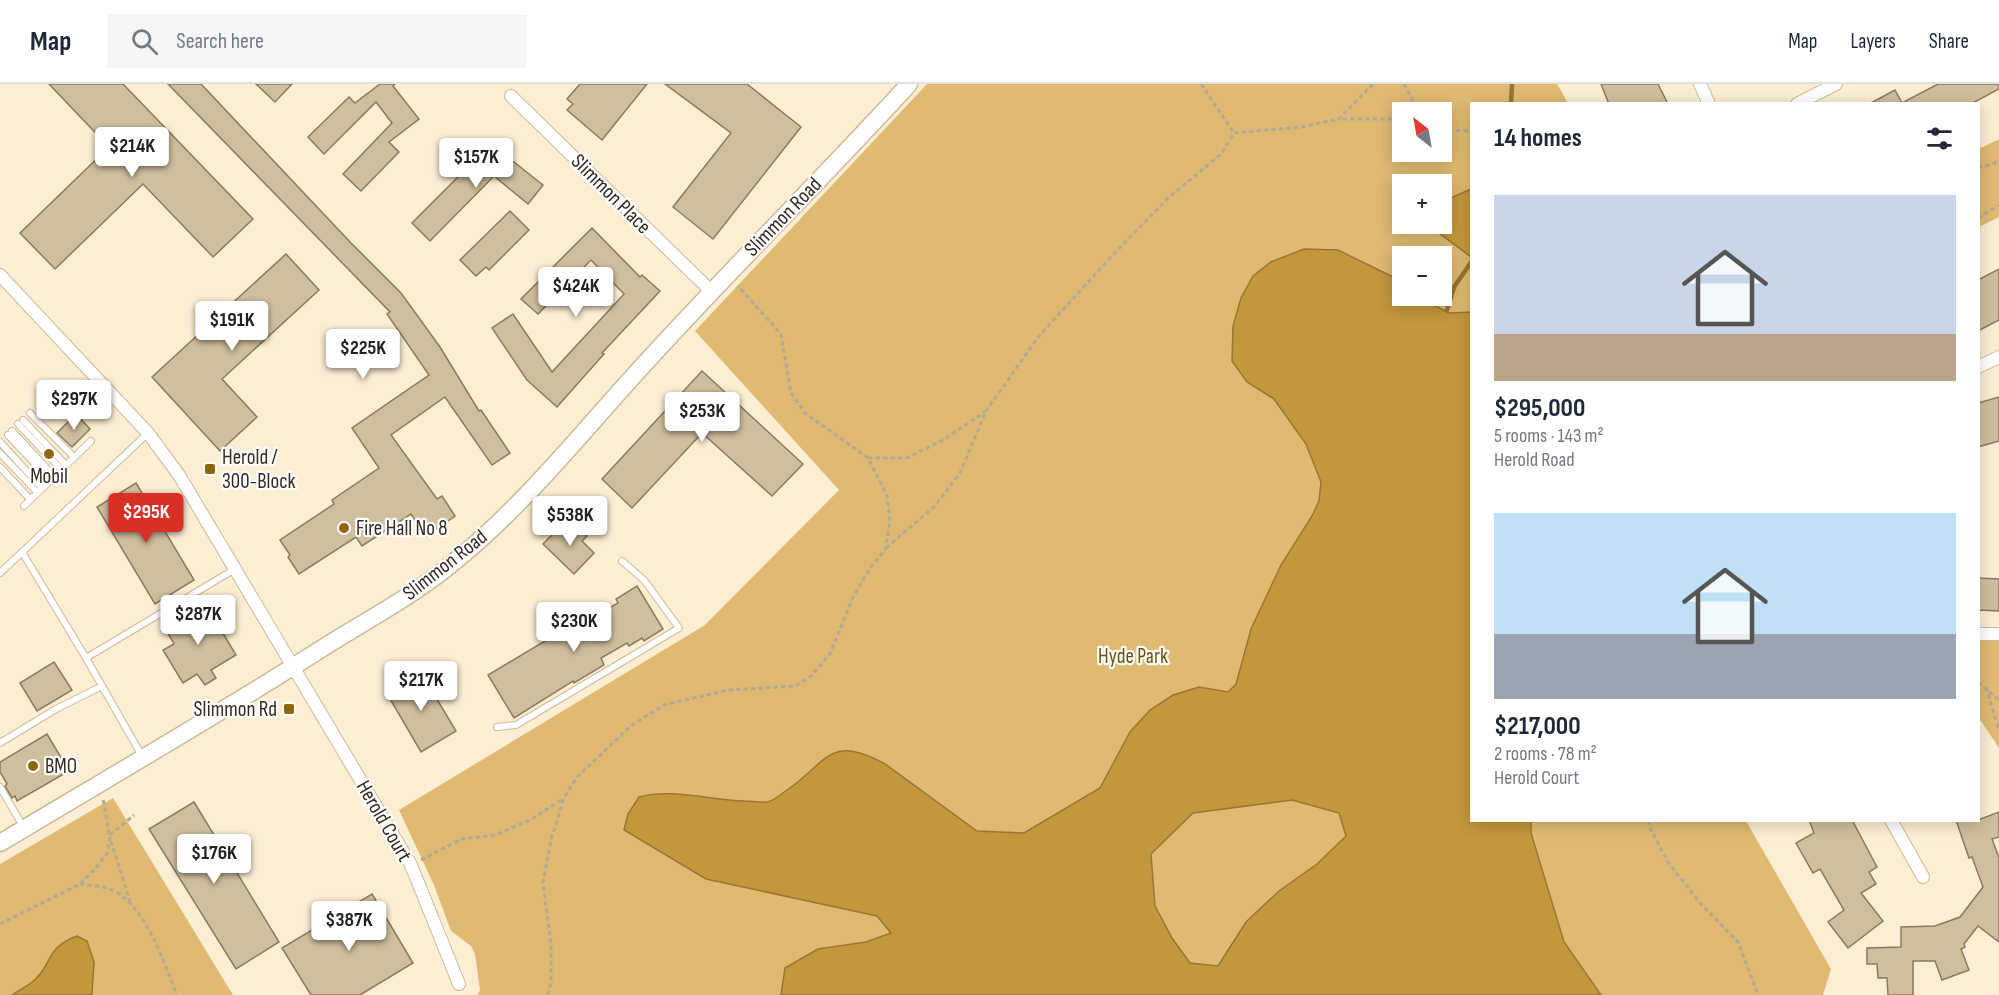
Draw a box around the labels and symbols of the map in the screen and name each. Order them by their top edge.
north arrow [1392,102,1452,162]
pin: $214K [90,127,174,178]
pin: $157K [434,138,518,189]
street label: Slimmon Place [566,149,656,239]
street label: Slimmon Road [739,172,827,262]
pin: $424K [534,267,618,318]
pin: $191K [190,301,274,352]
pin: $225K [321,329,405,380]
pin: $297K [32,380,116,431]
pin: $253K [660,392,744,443]
place label: Herold / 300-Block [222,445,296,494]
marker: Mobil [42,447,56,461]
marker: Herold / 300-Block [203,462,217,476]
place label: Mobil [30,464,68,489]
pin: $295K [104,493,188,544]
pin: $538K [528,496,612,547]
place label: Fire Hall No 8 [356,516,448,541]
marker: Fire Hall No 8 [337,521,351,535]
street label: Slimmon Road [398,524,492,606]
pin: $287K [156,595,240,646]
pin: $230K [532,602,616,653]
park label: Hyde Park [1098,644,1168,669]
pin: $217K [379,661,463,712]
place label: Slimmon Rd [194,697,277,722]
marker: Slimmon Rd [282,702,296,716]
place label: BMO [45,754,77,779]
marker: BMO [26,759,40,773]
street label: Herold Court [351,776,417,866]
pin: $176K [172,834,256,885]
pin: $387K [307,901,391,952]

